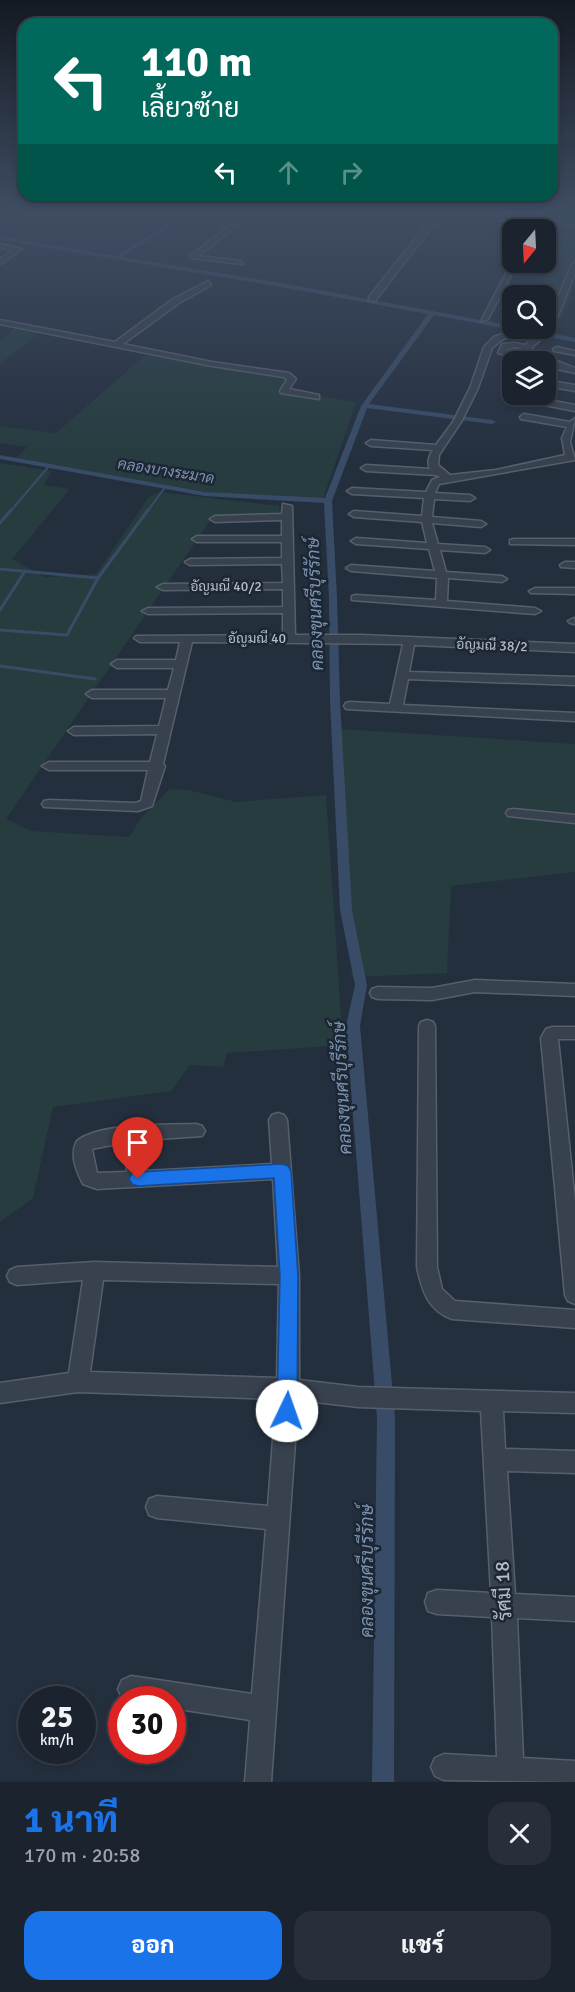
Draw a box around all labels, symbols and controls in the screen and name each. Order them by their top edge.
text: 110 m [141,37,252,88]
icon: left [42,42,120,120]
text: เลี้ยวซ้าย [141,92,239,125]
icon: left [209,156,242,189]
icon: ahead [272,156,305,189]
icon: right [335,156,368,189]
north arrow [502,219,556,273]
map controls [502,219,556,405]
button: search [502,285,556,339]
button: layers [502,351,556,405]
water label: คลองบางระมาด [116,454,216,488]
water label: คลองขุนศรีบุรีรักษ์ [300,534,329,671]
street label: อัญมณี 40/2 [190,577,262,595]
street label: อัญมณี 40 [228,629,286,647]
street label: อัญมณี 38/2 [456,635,528,655]
water label: คลองขุนศรีบุรีรักษ์ [325,1018,357,1155]
pin [112,1117,163,1179]
icon: arrive [121,1126,154,1159]
position arrow [255,1379,319,1443]
water label: คลองขุนศรีบุรีรักษ์ [354,1502,379,1638]
street label: รัศมี 18 [488,1560,518,1622]
speed limit sign: 30 [108,1686,186,1764]
text: 25 [41,1699,73,1736]
text: km/h [40,1731,74,1749]
text: 1 นาที [24,1798,118,1843]
button: close [488,1802,551,1865]
text: 170 m · 20:58 [24,1843,140,1868]
button: ออก [24,1911,282,1980]
button: แชร์ [294,1911,551,1980]

